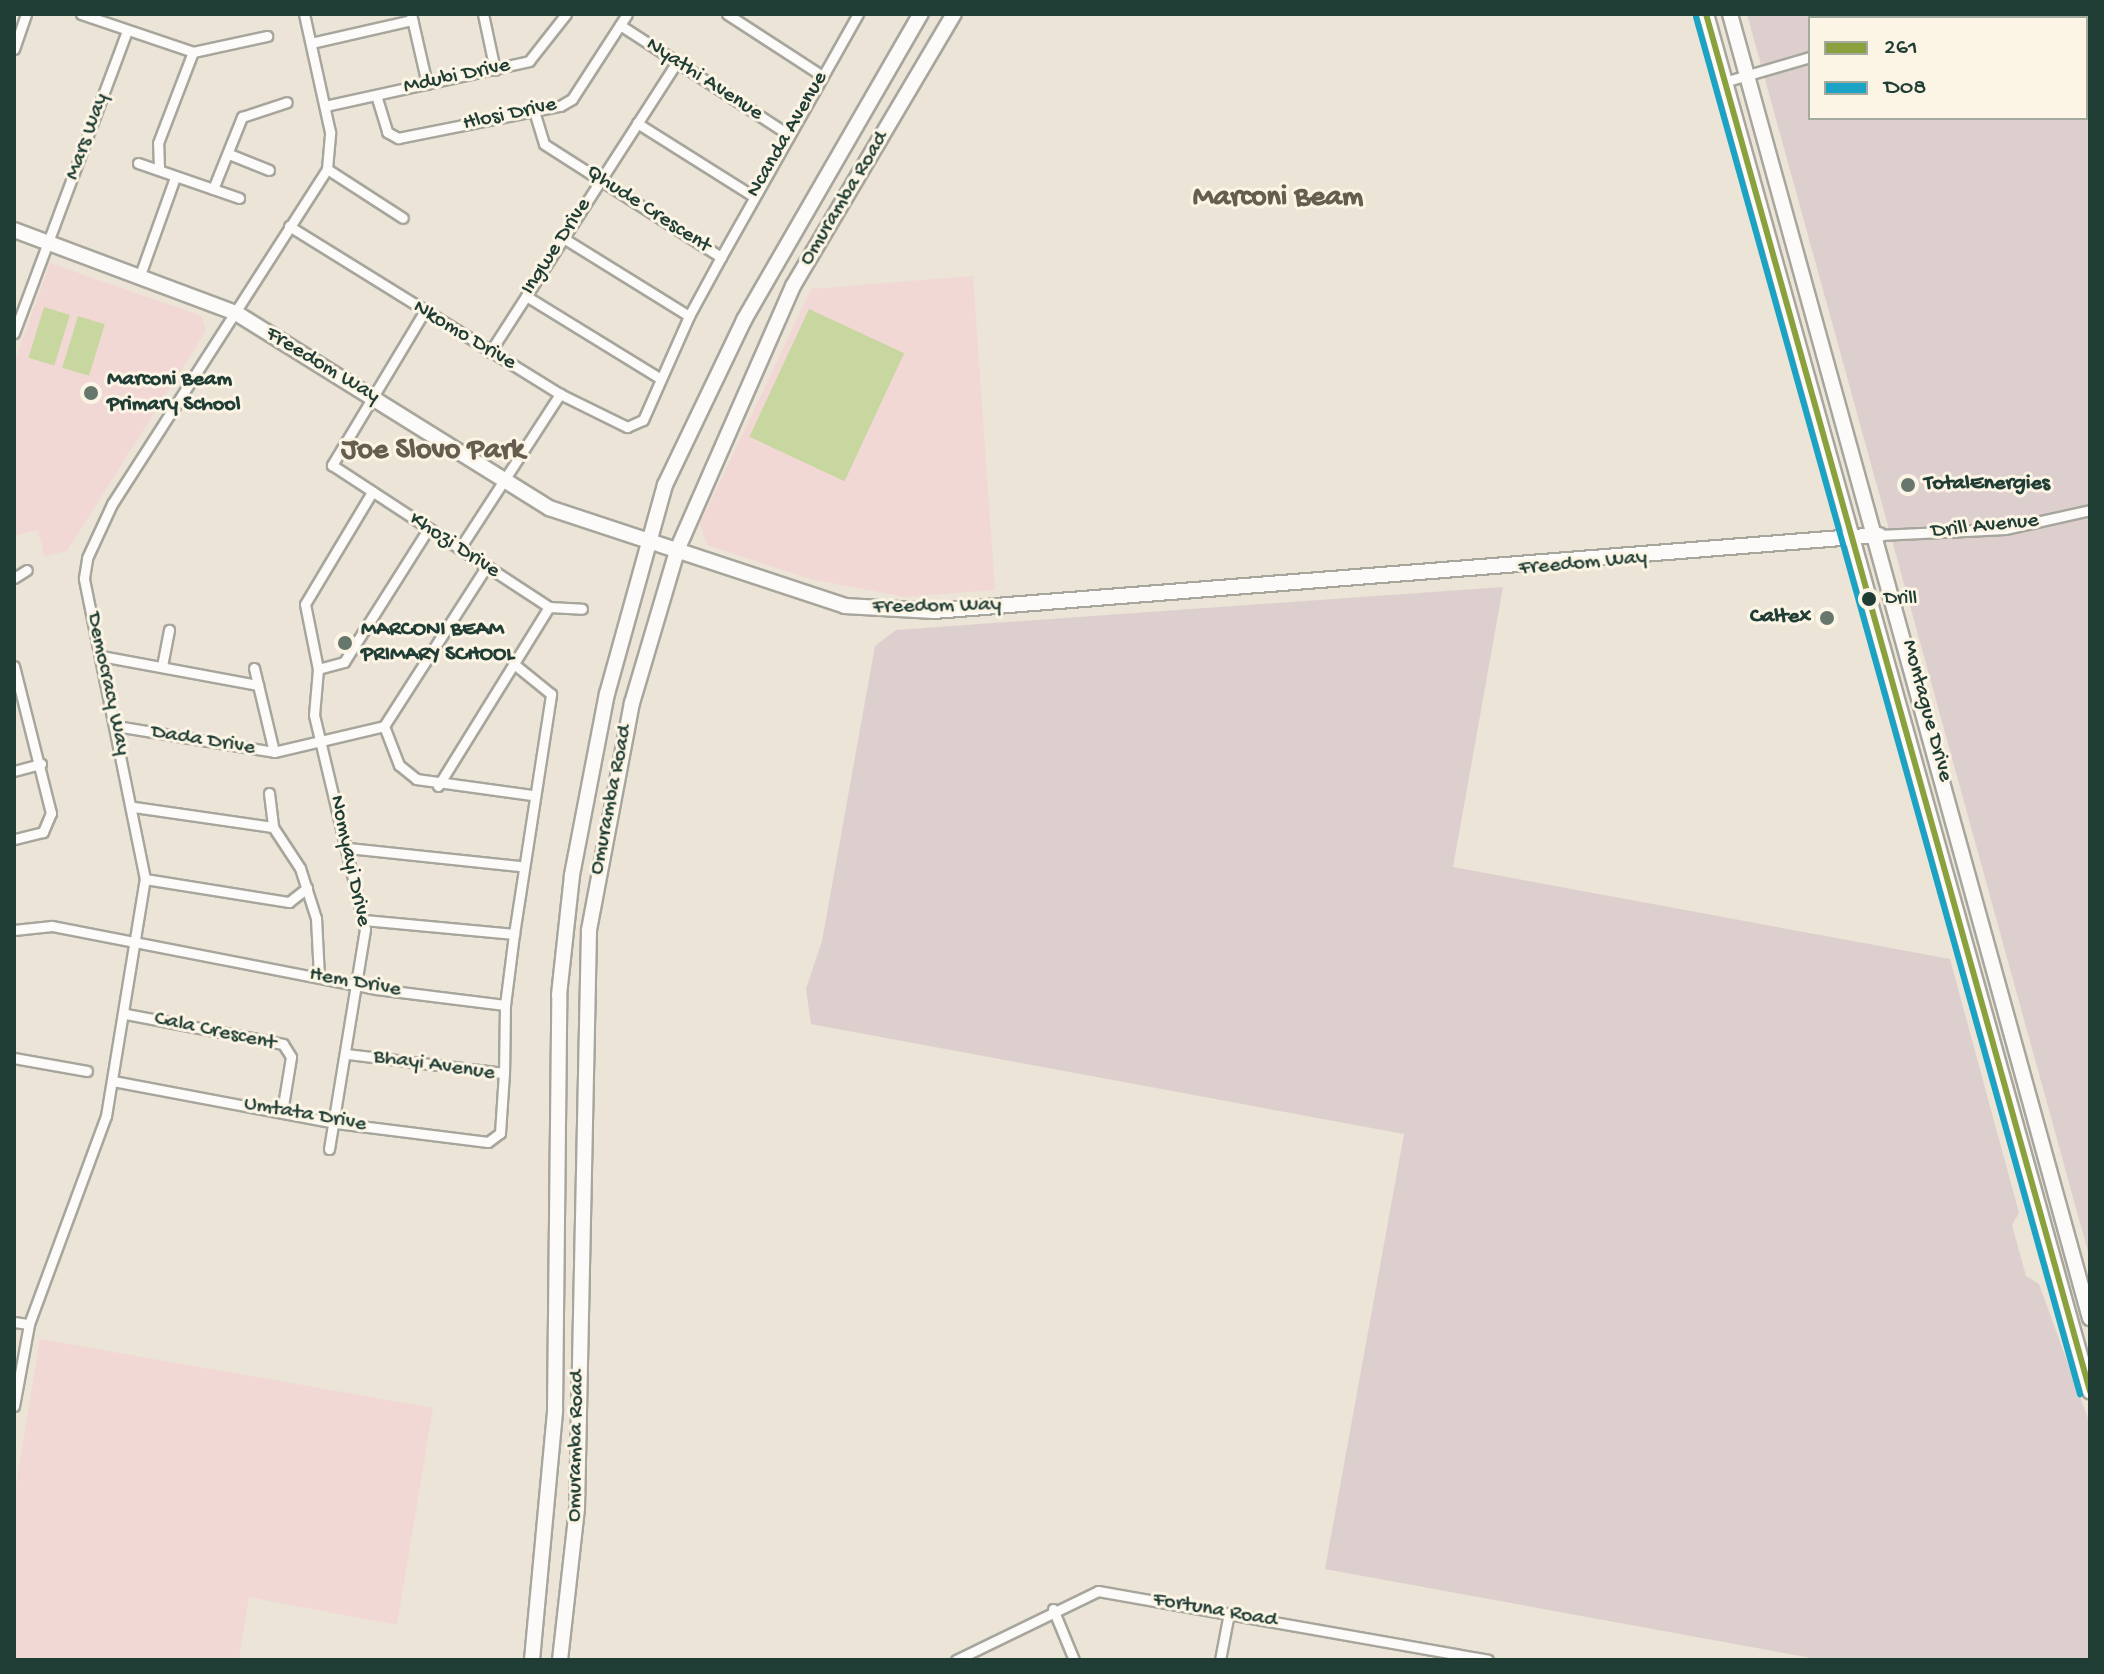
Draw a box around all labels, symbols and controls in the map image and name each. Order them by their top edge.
legend [1808,16,2088,120]
street label: Nyathi Avenue [640,32,768,128]
text: 261 [1884,34,1918,63]
street label: Mdubi Drive [401,53,513,101]
street label: Ncanda Avenue [741,67,835,203]
text: D08 [1884,74,1926,103]
street label: Mars Way [60,90,116,184]
street label: Hlosi Drive [461,92,559,138]
street label: Omuramba Road [795,127,895,271]
street label: Qhude Crescent [581,160,715,260]
district label: Marconi Beam [1193,181,1363,217]
street label: Ingwe Drive [516,194,598,300]
street label: Nkomo Drive [408,295,520,377]
street label: Freedom Way [260,322,384,410]
place label: Marconi Beam Primary School [107,367,241,418]
marker: Marconi Beam Primary School [82,384,100,402]
district label: Joe Slovo Park [341,434,525,470]
place label: TotalEnergies [1924,472,2050,498]
marker: TotalEnergies [1899,476,1917,494]
street label: Khozi Drive [404,507,504,585]
street label: Drill Avenue [1930,508,2040,546]
street label: Freedom Way [1518,545,1648,583]
place label: Drill [1884,587,1917,611]
marker: Drill [1861,591,1877,607]
street label: Freedom Way [872,593,1002,621]
place label: Caltex [1750,605,1811,631]
marker: Caltex [1818,609,1836,627]
street label: Democracy Way [79,610,135,758]
place label: MARCONI BEAM PRIMARY SCHOOL [361,617,514,668]
marker: MARCONI BEAM PRIMARY SCHOOL [336,634,354,652]
street label: Montague Drive [1894,637,1958,785]
street label: Dada Drive [149,720,257,762]
street label: Omuramba Road [585,723,639,877]
street label: Nomyayi Drive [322,793,376,929]
street label: Hem Drive [307,962,403,1004]
street label: Cala Crescent [152,1006,278,1058]
street label: Bhayi Avenue [372,1044,496,1088]
street label: Umtata Drive [242,1091,368,1139]
street label: Omuramba Road [562,1370,592,1522]
street label: Fortuna Road [1151,1587,1279,1635]

